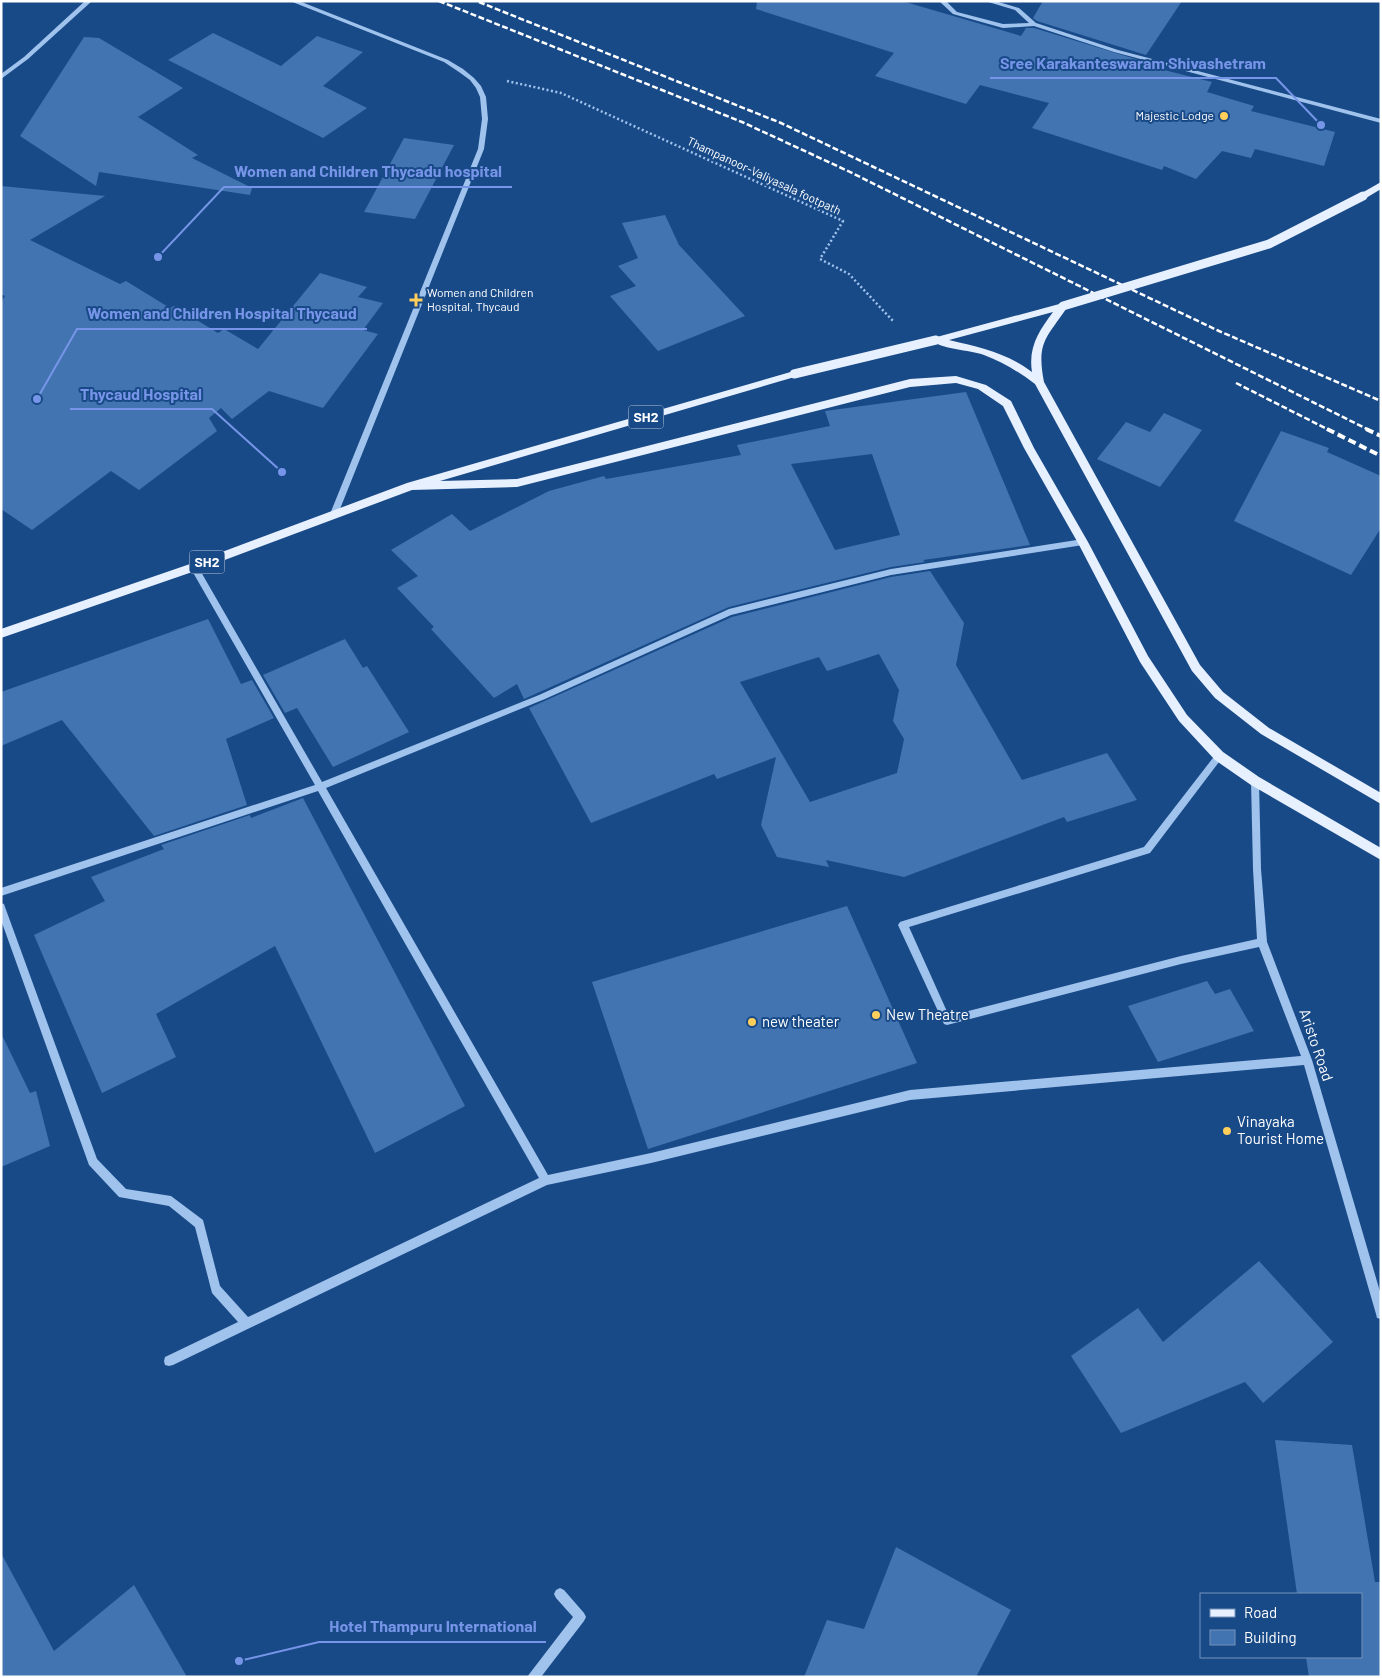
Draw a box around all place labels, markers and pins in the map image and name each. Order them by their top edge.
callout: Sree Karakanteswaram Shivashetram [990,47,1276,78]
place label: Majestic Lodge [1136,108,1214,122]
marker: Majestic Lodge [1218,110,1230,122]
callout: Women and Children Thycadu hospital [224,156,512,187]
place label: Women and Children Hospital, Thycaud [427,285,533,313]
marker: Women and Children Hospital, Thycaud [409,293,423,307]
callout: Women and Children Hospital Thycaud [77,298,367,329]
callout: Thycaud Hospital [70,378,212,409]
place label: New Theatre [886,1005,969,1023]
marker: New Theatre [870,1009,882,1021]
place label: new theater [762,1012,840,1030]
marker: new theater [746,1016,758,1028]
place label: Vinayaka Tourist Home [1237,1112,1324,1147]
marker: Vinayaka Tourist Home [1221,1125,1233,1137]
callout: Hotel Thampuru International [319,1611,546,1642]

